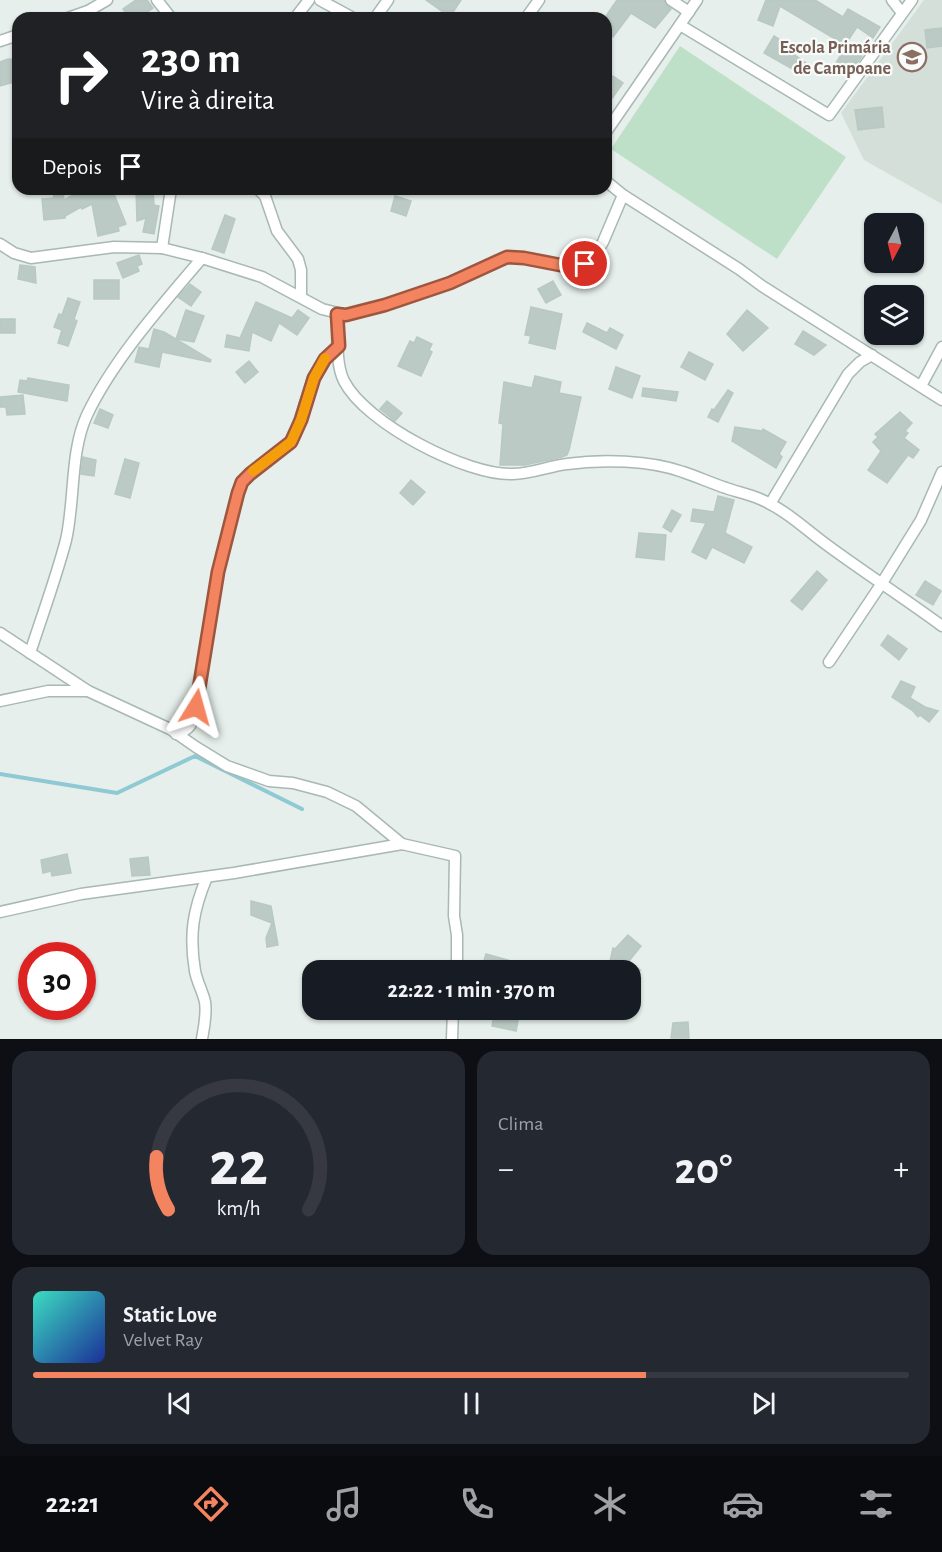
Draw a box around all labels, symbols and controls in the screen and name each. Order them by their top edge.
icon: right [42,36,120,114]
text: 230 m [141,38,241,80]
place label: Escola Primária de Campoane [780,39,891,78]
school or university icon: Escola Primária de Campoane [896,41,928,73]
text: Vire à direita [141,87,275,114]
icon: arrive [114,150,147,183]
text: Depois [42,156,102,178]
north arrow [864,213,924,273]
map controls [864,213,924,345]
pin [559,238,610,289]
icon: arrive [568,247,601,280]
button: layers [864,285,924,345]
position arrow [164,675,228,739]
speed limit sign: 30 [18,942,96,1020]
text: 22:22 · 1 min · 370 m [388,979,555,1001]
text: Clima [498,1114,543,1134]
text: 22 [209,1134,268,1196]
text: 20° [675,1147,732,1192]
text: − [498,1153,514,1186]
text: + [893,1153,909,1186]
text: km/h [216,1198,261,1219]
text: Static Love [123,1304,217,1326]
text: Velvet Ray [123,1330,203,1350]
icon: previous [163,1387,196,1420]
icon: pause [455,1387,488,1420]
icon: next [747,1387,780,1420]
icon: directions [190,1483,232,1525]
icon: music [323,1483,365,1525]
icon: phone [456,1483,498,1525]
icon: climate [589,1483,631,1525]
icon: car [722,1483,764,1525]
icon: filters [855,1483,897,1525]
text: 22:21 [45,1490,99,1517]

